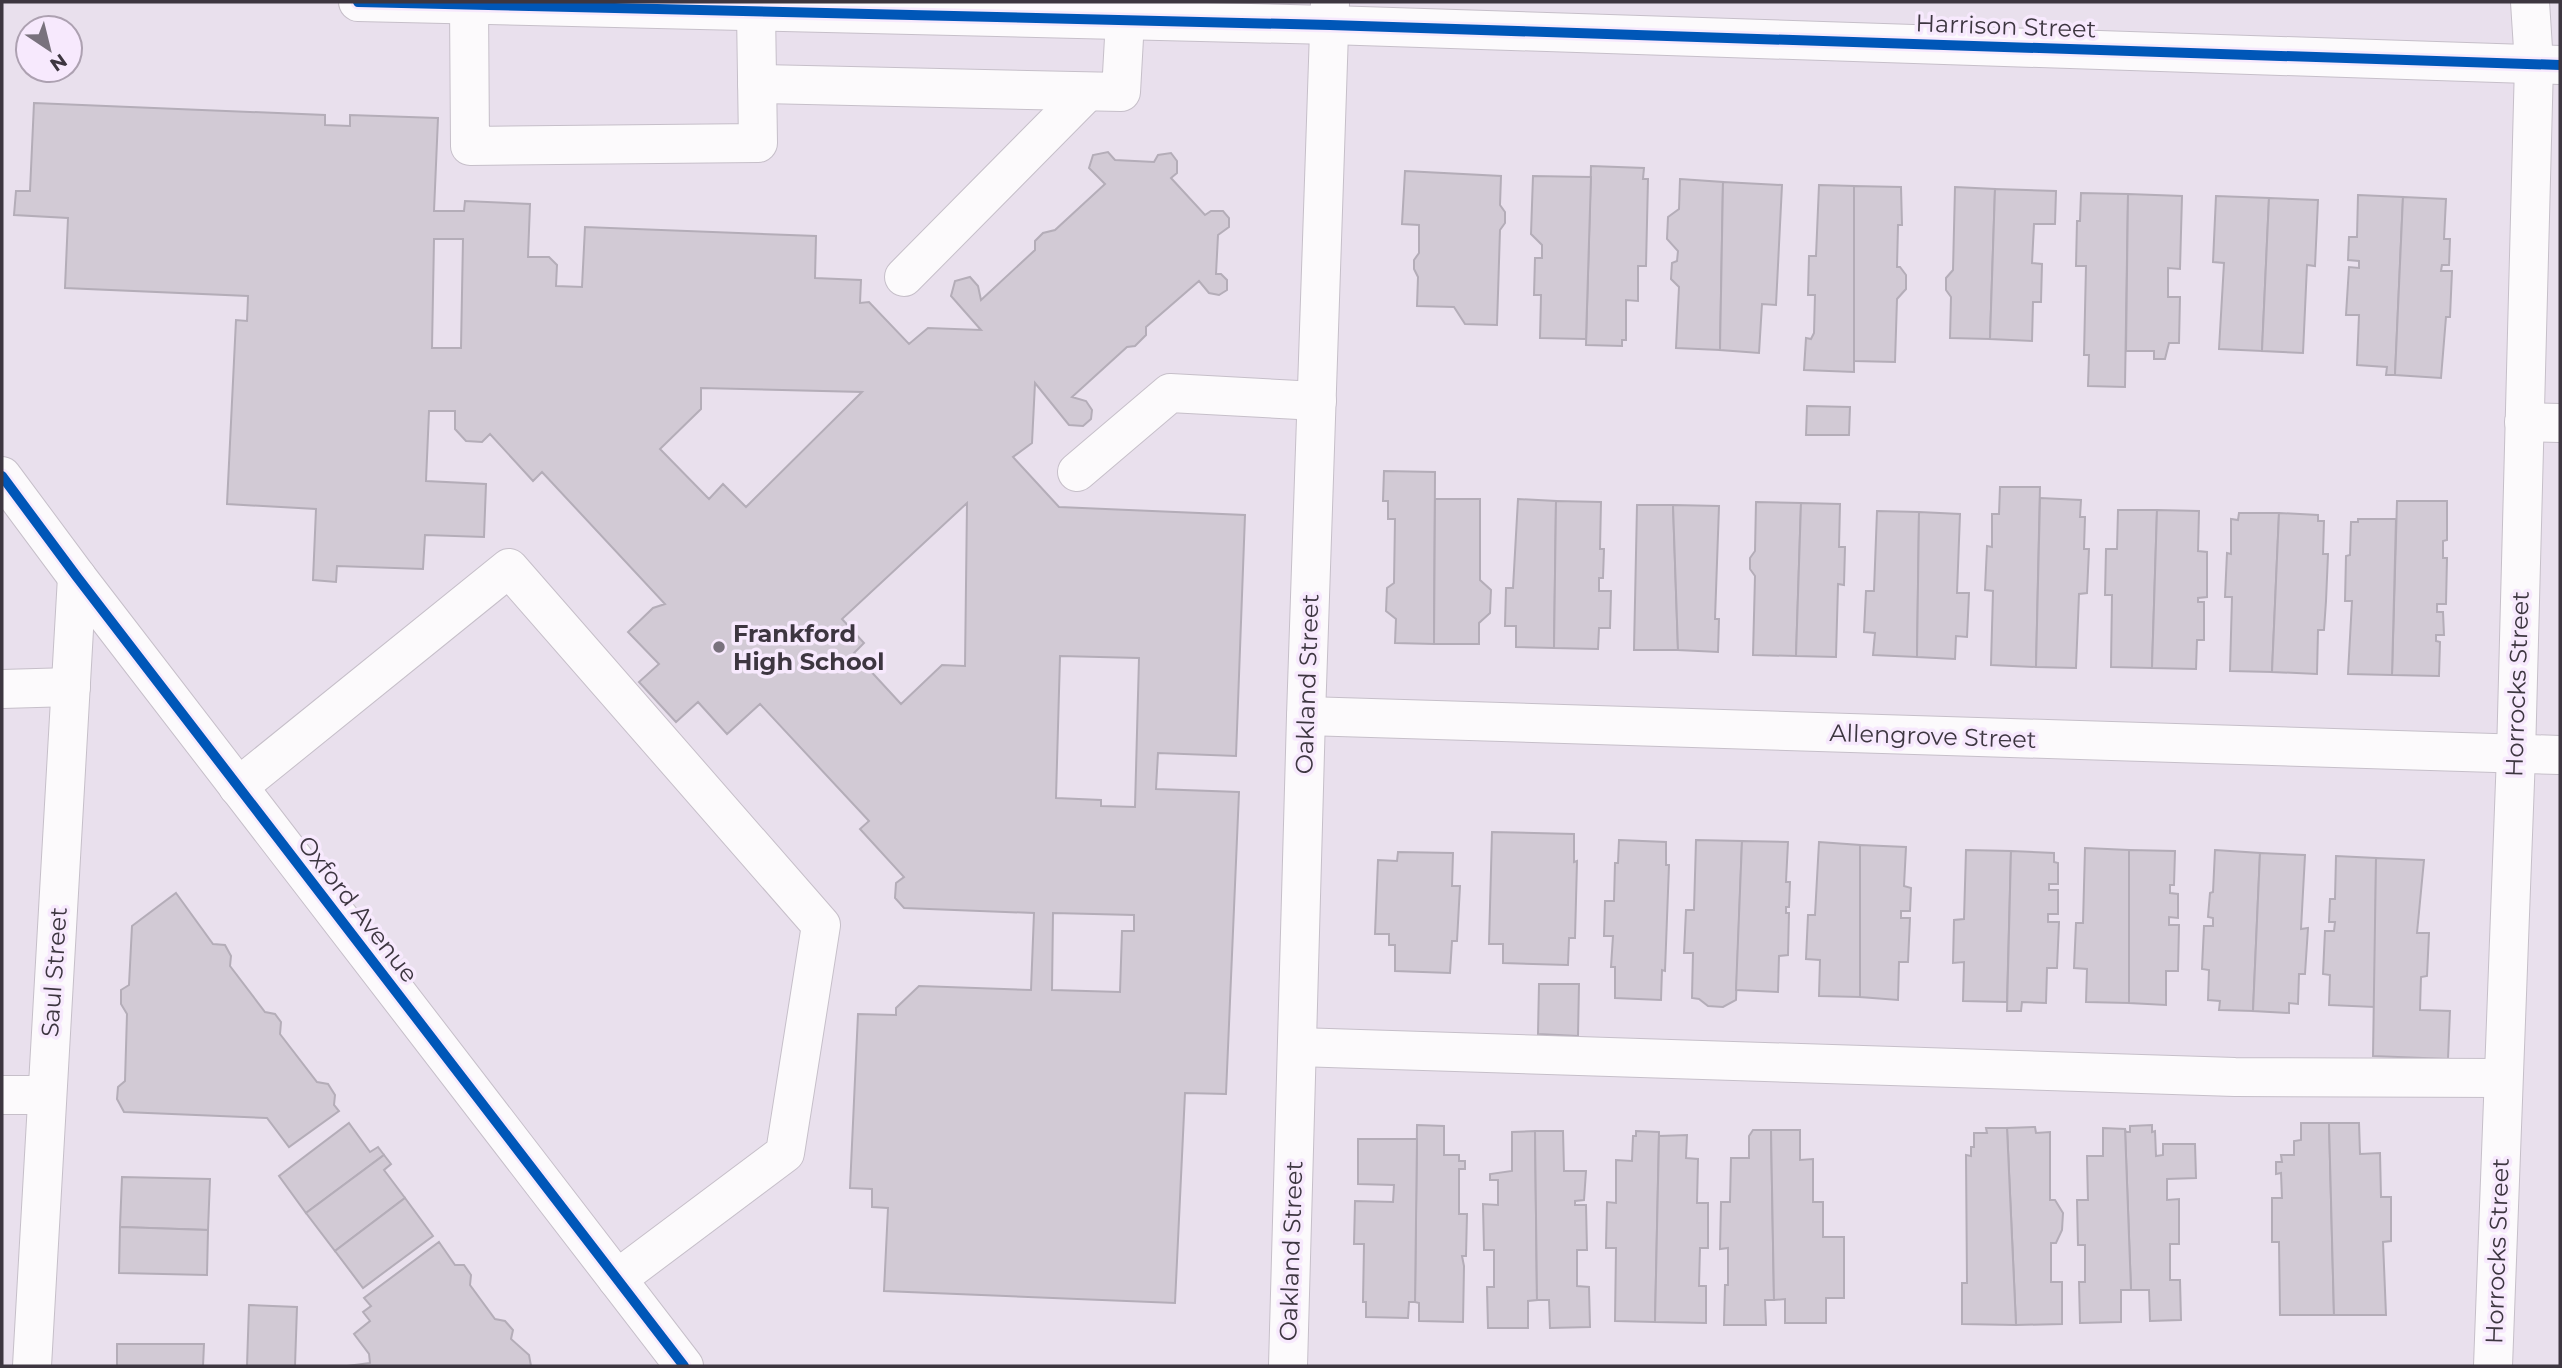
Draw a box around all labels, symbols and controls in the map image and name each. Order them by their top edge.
street label: Harrison Street [1915,8,2097,44]
north arrow [14,14,84,84]
text: N [46,49,71,76]
street label: Horrocks Street [2499,590,2535,778]
street label: Oakland Street [1289,593,1325,775]
place label: Frankford High School [733,619,885,676]
marker: Frankford High School [711,639,727,655]
street label: Allengrove Street [1829,718,2037,754]
street label: Oxford Avenue [292,830,424,988]
street label: Saul Street [35,906,73,1038]
street label: Horrocks Street [2479,1157,2515,1345]
street label: Oakland Street [1273,1160,1309,1342]

